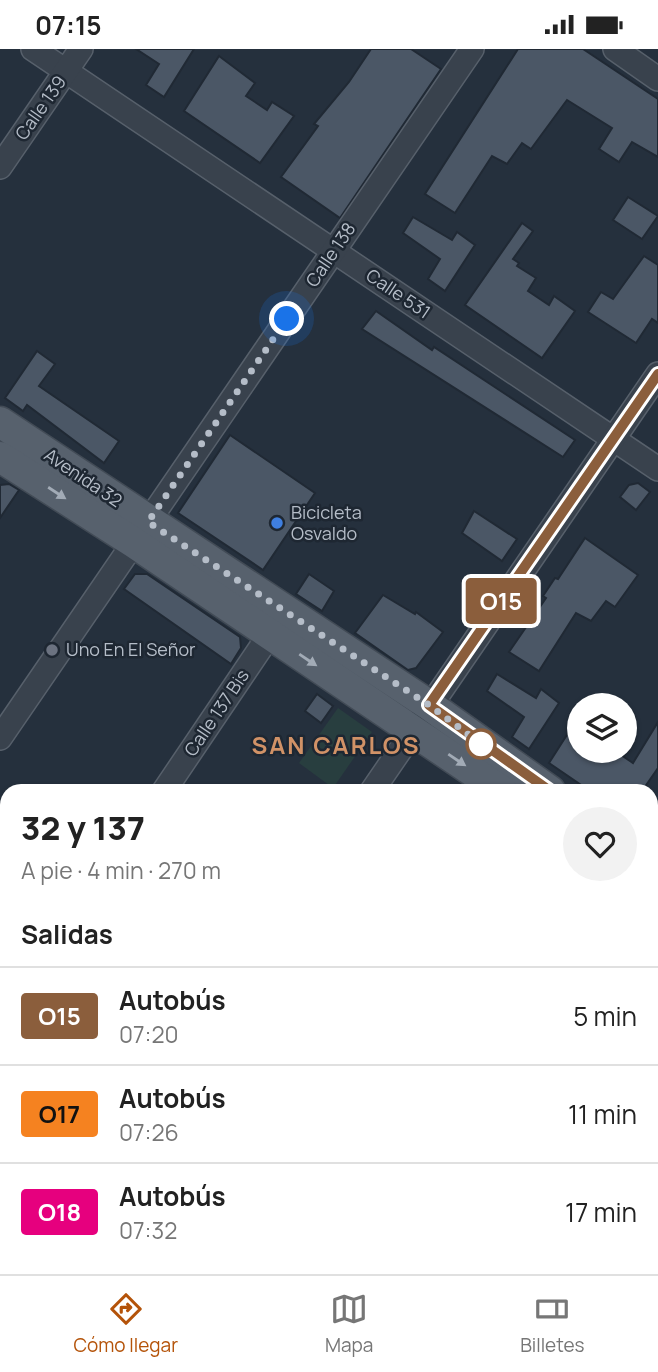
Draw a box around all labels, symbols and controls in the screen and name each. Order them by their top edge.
text: 07:15 [35,7,102,43]
street label: Calle 139 [9,70,71,144]
street label: Calle 138 [300,218,360,291]
street label: Calle 531 [362,263,435,323]
your location [269,301,304,336]
street label: Avenida 32 [40,442,127,512]
one-way arrow [48,487,67,500]
place label: Bicicleta Osvaldo [291,500,362,545]
marker: Bicicleta Osvaldo [269,515,285,531]
line badge: O15 [461,578,541,624]
text: O15 [480,584,522,617]
place label: Uno En El Señor [66,637,196,661]
marker: Uno En El Señor [44,642,60,658]
one-way arrow [299,653,317,667]
street label: Calle 137 Bis [178,664,254,760]
map controls [567,693,637,763]
button: layers [567,693,637,763]
district label: SAN CARLOS [251,728,421,761]
unlabelled marker [466,729,496,759]
one-way arrow [448,753,466,767]
text: 32 y 137 [21,805,145,850]
button: heart [563,807,637,881]
text: A pie · 4 min · 270 m [21,854,221,886]
text: Salidas [21,916,113,952]
text: Autobús [119,982,226,1018]
text: 5 min [573,998,637,1034]
text: O15 [38,999,81,1032]
text: 07:20 [119,1018,179,1050]
text: Autobús [119,1080,226,1116]
text: 11 min [568,1096,637,1132]
text: O17 [39,1097,80,1130]
text: 07:26 [119,1116,179,1148]
text: Autobús [119,1178,226,1214]
text: 17 min [565,1194,637,1230]
text: O18 [38,1195,81,1228]
text: 07:32 [119,1214,177,1246]
tab: Cómo llegar [73,1290,178,1358]
tab: Mapa [325,1290,373,1358]
tab: Billetes [520,1290,585,1358]

